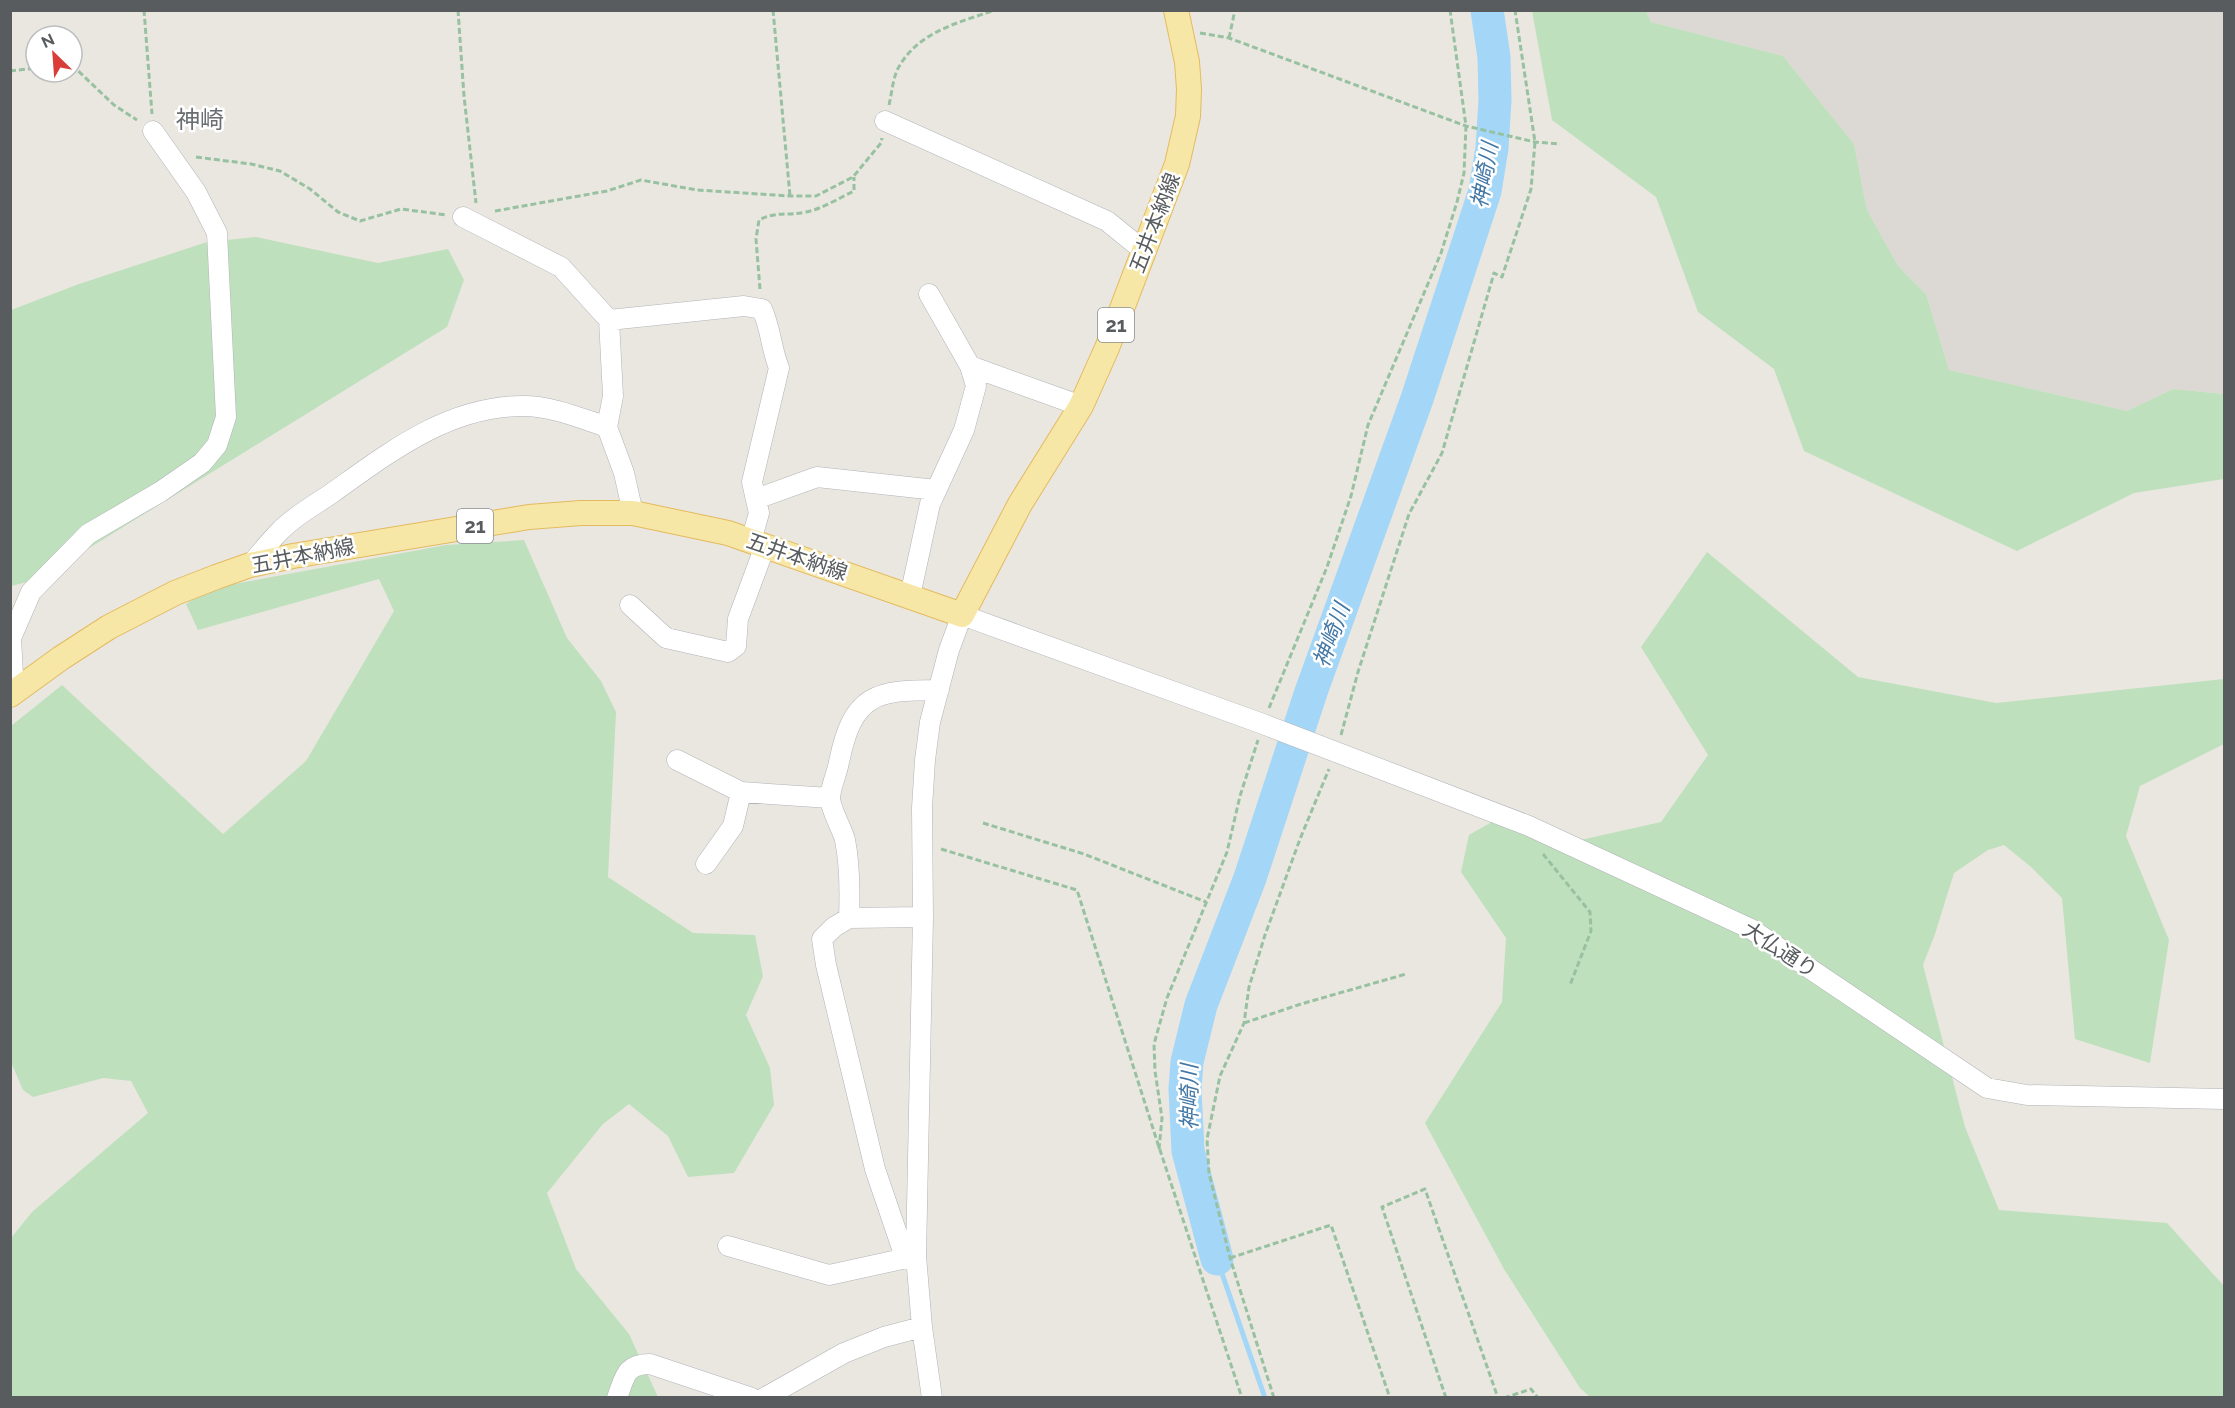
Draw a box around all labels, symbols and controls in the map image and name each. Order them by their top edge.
north arrow [24,24,84,84]
text: N [38,30,57,52]
district label: 神崎 [176,105,224,134]
water label: 神崎川 [1465,138,1503,210]
street label: 五井本納線 [1124,169,1185,276]
road number: 21 [1098,308,1134,342]
road number: 21 [457,509,493,543]
street label: 五井本納線 [743,528,851,585]
street label: 五井本納線 [249,533,357,578]
water label: 神崎川 [1307,598,1355,670]
street label: 大仏通り [1738,916,1822,983]
water label: 神崎川 [1176,1062,1202,1130]

